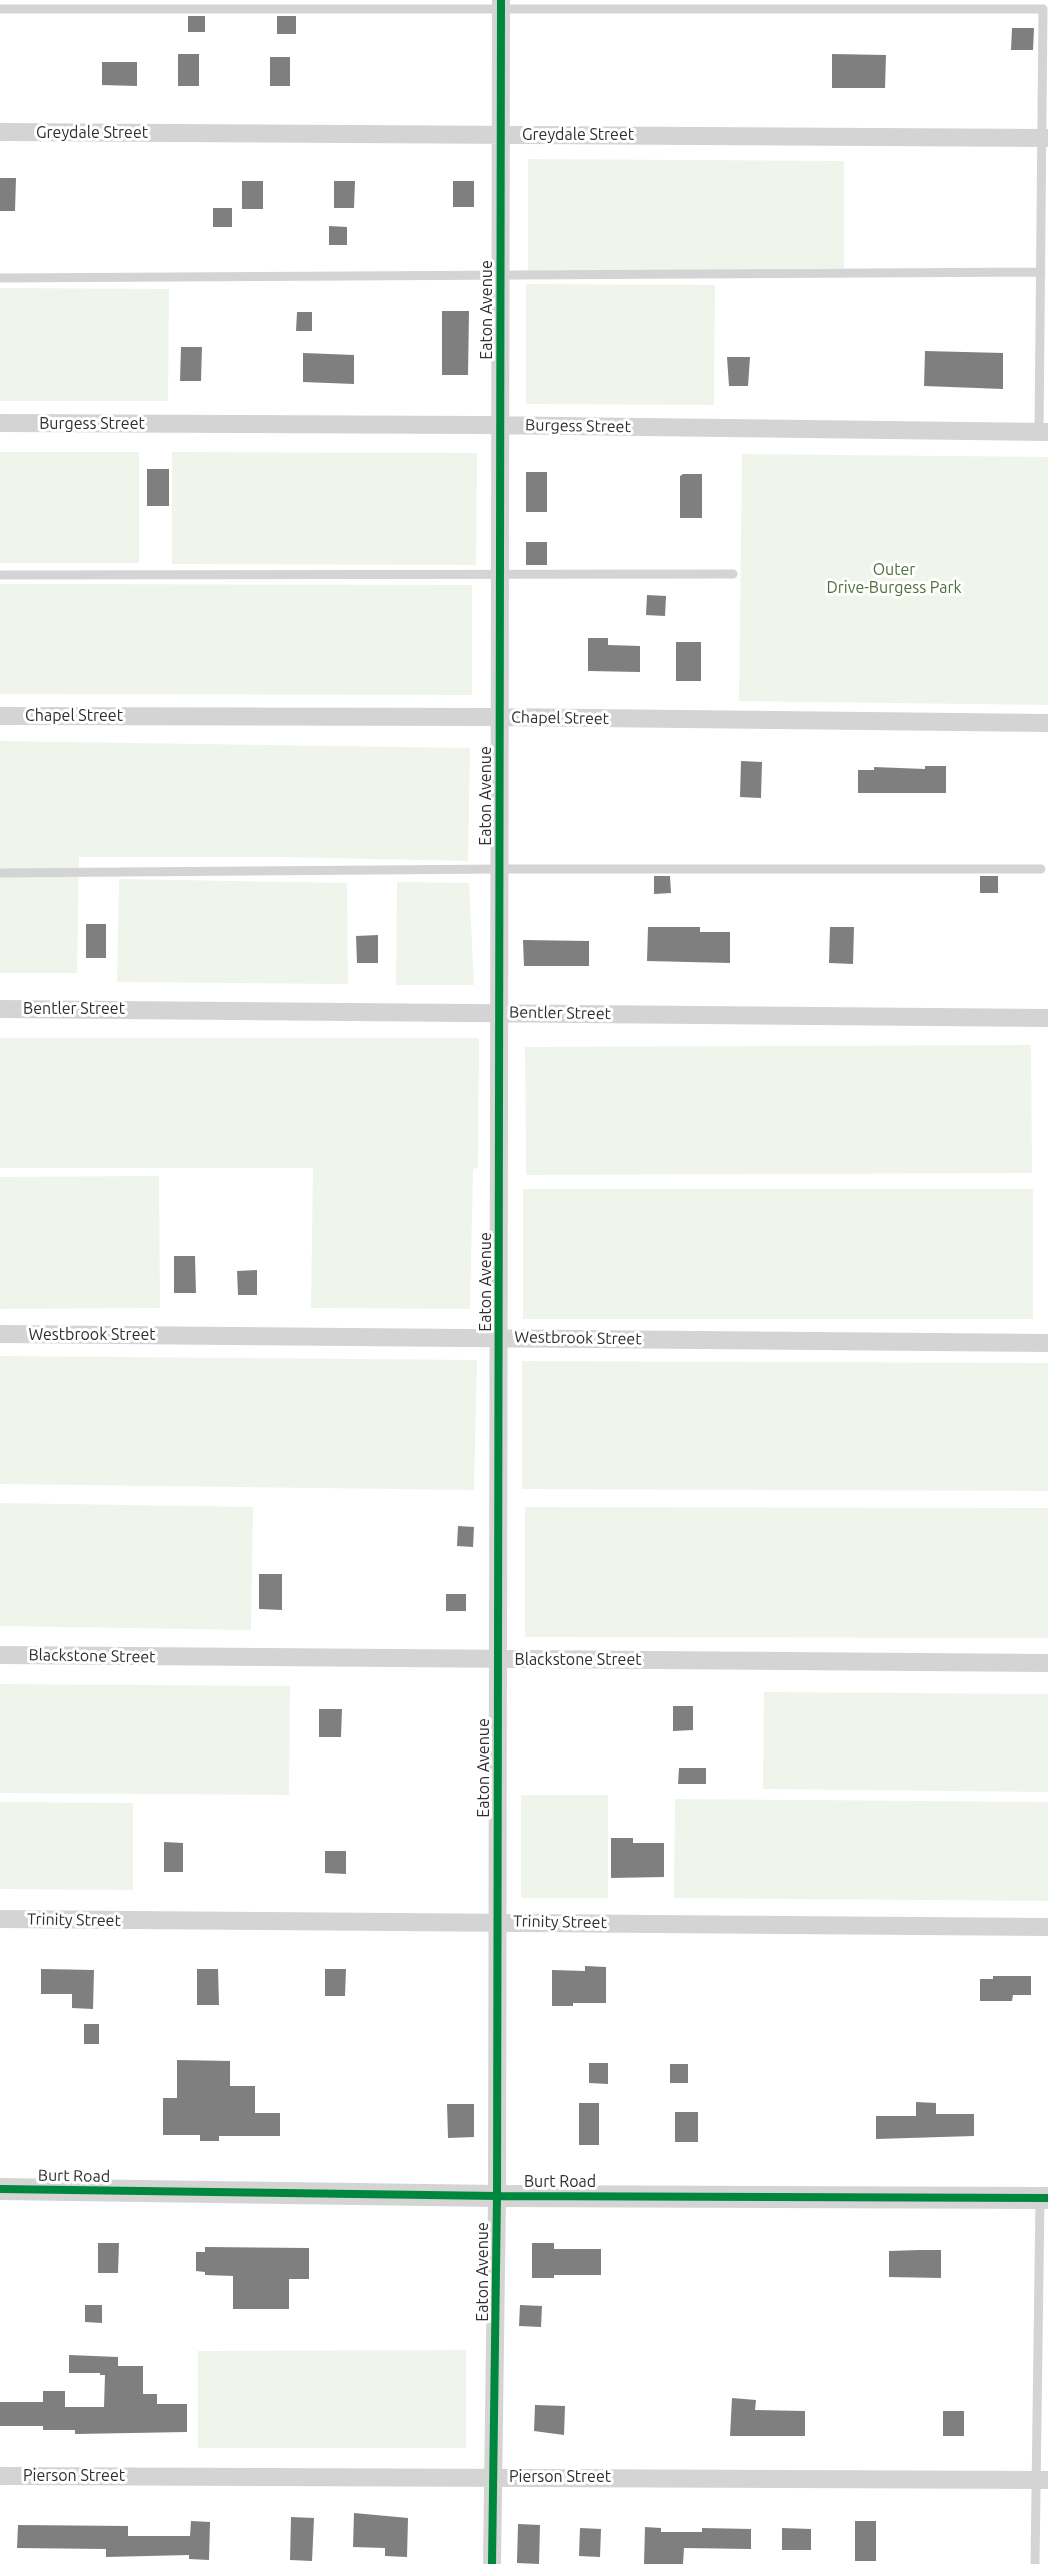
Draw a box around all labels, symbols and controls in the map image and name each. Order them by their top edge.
street label: Greydale Street [36,123,148,143]
street label: Greydale Street [522,125,634,145]
street label: Eaton Avenue [477,260,497,360]
street label: Burgess Street [39,414,145,434]
street label: Burgess Street [525,415,631,437]
park label: Outer Drive-Burgess Park [826,560,962,598]
street label: Chapel Street [25,706,123,726]
street label: Chapel Street [511,708,609,728]
street label: Eaton Avenue [476,746,496,846]
street label: Bentler Street [23,999,125,1019]
street label: Bentler Street [509,1003,611,1023]
street label: Eaton Avenue [476,1232,496,1332]
street label: Westbrook Street [28,1325,156,1345]
street label: Westbrook Street [514,1327,642,1349]
street label: Blackstone Street [28,1645,156,1667]
street label: Blackstone Street [515,1650,641,1670]
street label: Eaton Avenue [474,1718,494,1818]
street label: Trinity Street [27,1910,121,1930]
street label: Trinity Street [513,1912,607,1932]
street label: Burt Road [38,2166,110,2186]
street label: Burt Road [524,2172,596,2192]
street label: Eaton Avenue [473,2222,493,2322]
street label: Pierson Street [23,2466,125,2486]
street label: Pierson Street [509,2467,611,2487]

